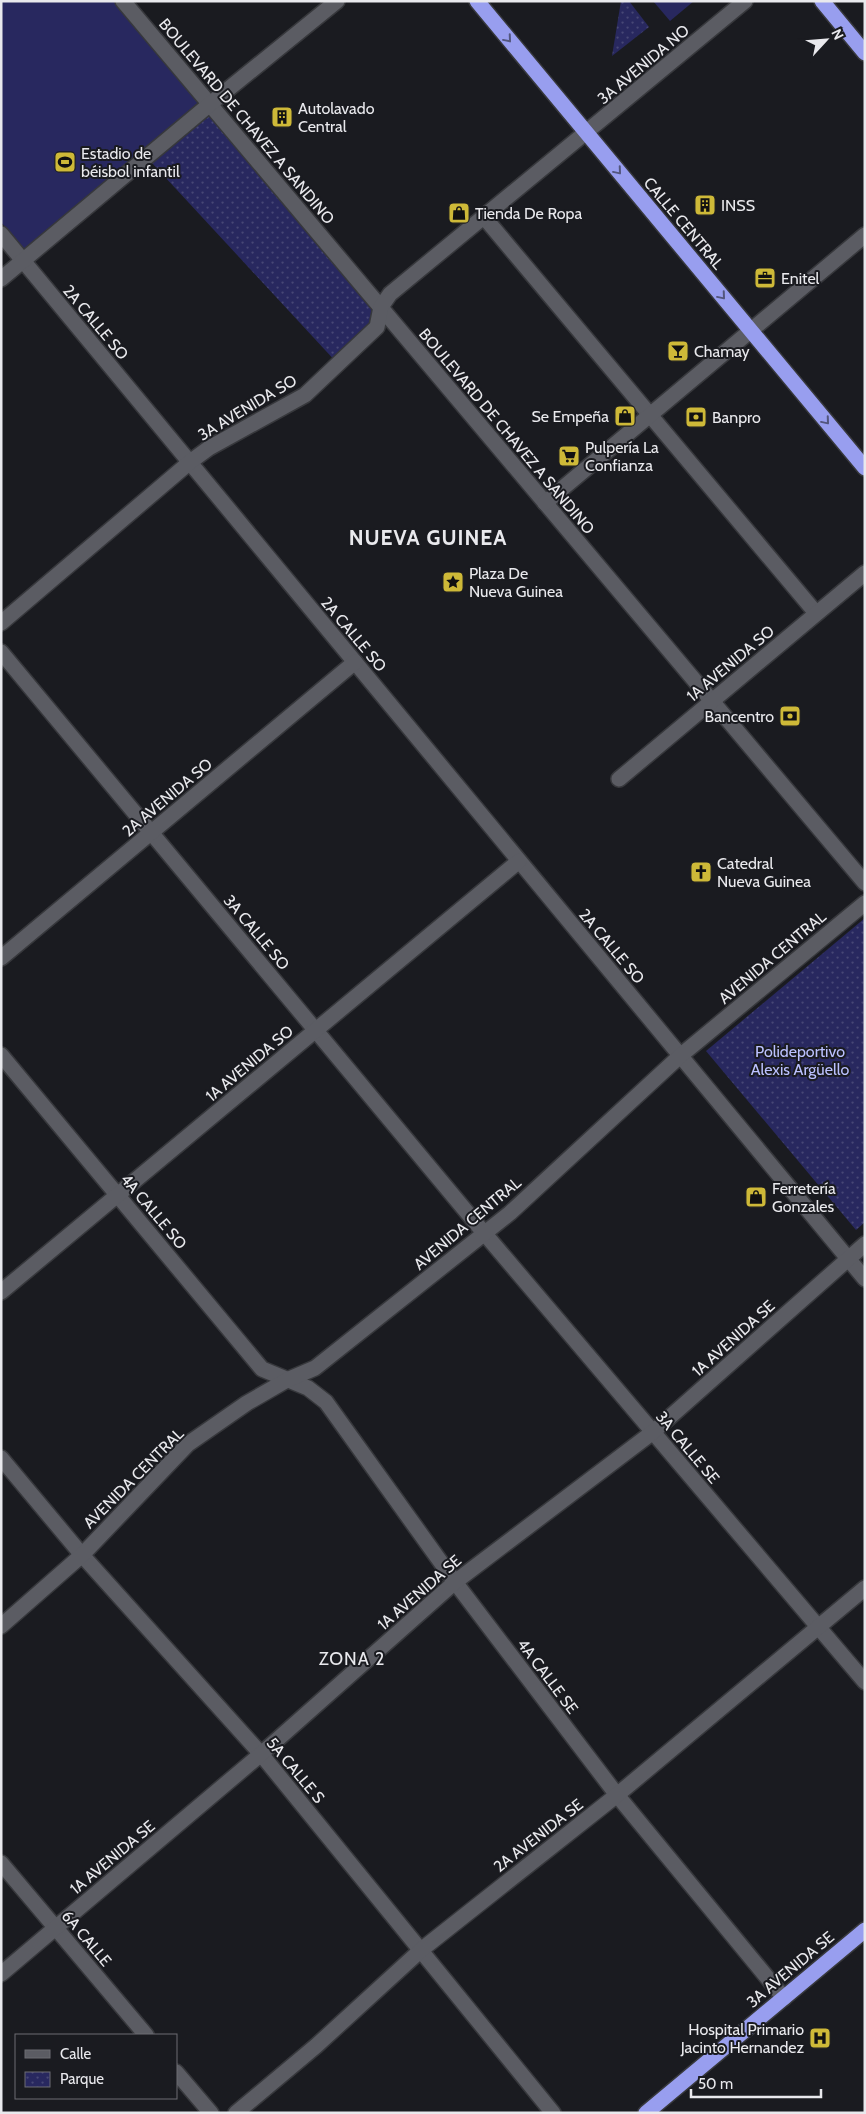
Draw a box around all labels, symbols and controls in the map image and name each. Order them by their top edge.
street label: BOULEVARD DE CHAVEZ A SANDINO [155,15,338,228]
north arrow [801,15,851,65]
street label: 3A AVENIDA NO [594,21,693,108]
text: N [827,26,848,43]
one-way arrow [502,33,511,42]
place label: Autolavado Central [298,99,375,136]
building icon: Autolavado Central [270,105,294,129]
place label: Estadio de béisbol infantil [81,144,180,181]
sports icon: Estadio de béisbol infantil [53,150,77,174]
one-way arrow [612,165,620,174]
street label: CALLE CENTRAL [640,173,728,273]
building icon: INSS [693,193,717,217]
place label: INSS [721,196,755,215]
shop icon: Tienda De Ropa [447,201,471,225]
place label: Tienda De Ropa [475,204,582,223]
office icon: Enitel [753,266,777,290]
place label: Enitel [781,269,820,288]
street label: 2A CALLE SO [59,281,132,364]
one-way arrow [716,290,724,299]
street label: BOULEVARD DE CHAVEZ A SANDINO [415,325,598,538]
bar icon: Chamay [666,339,690,363]
place label: Chamay [694,342,750,361]
street label: 3A AVENIDA SO [194,371,300,444]
shop icon: Se Empeña [613,404,637,428]
bank icon: Banpro [684,405,708,429]
place label: Se Empeña [531,407,609,426]
place label: Banpro [712,408,761,427]
one-way arrow [820,415,829,424]
place label: Pulpería La Confianza [585,438,659,475]
supermarket icon: Pulpería La Confianza [557,444,581,468]
district label: NUEVA GUINEA [349,525,507,550]
place label: Plaza De Nueva Guinea [469,564,563,601]
place icon: Plaza De Nueva Guinea [441,570,465,594]
street label: 2A CALLE SO [317,593,390,676]
street label: 1A AVENIDA SO [683,621,778,705]
bank icon: Bancentro [778,704,802,728]
place label: Bancentro [705,707,774,726]
street label: 2A AVENIDA SO [119,754,216,840]
place label: Catedral Nueva Guinea [717,854,811,891]
church icon: Catedral Nueva Guinea [689,860,713,884]
street label: 3A CALLE SO [220,891,293,974]
street label: 2A CALLE SO [575,905,648,988]
street label: AVENIDA CENTRAL [715,907,830,1008]
street label: 1A AVENIDA SO [202,1021,297,1105]
park label: Polideportivo Alexis Argüello [751,1042,849,1079]
street label: 4A CALLE SO [117,1170,191,1253]
street label: AVENIDA CENTRAL [410,1173,525,1274]
place label: Ferretería Gonzales [772,1179,836,1216]
shop icon: Ferretería Gonzales [744,1185,768,1209]
street label: 1A AVENIDA SE [688,1296,779,1381]
street label: 3A CALLE SE [652,1407,723,1487]
street label: AVENIDA CENTRAL [79,1424,187,1532]
street label: 1A AVENIDA SE [374,1551,465,1634]
street label: 4A CALLE SE [513,1635,582,1718]
district label: ZONA 2 [319,1648,385,1670]
street label: 5A CALLE S [263,1734,329,1807]
street label: 2A AVENIDA SE [490,1795,587,1876]
street label: 1A AVENIDA SE [66,1816,159,1898]
street label: 6A CALLE [58,1906,116,1970]
street label: 3A AVENIDA SE [743,1927,838,2011]
place label: Hospital Primario Jacinto Hernandez [680,2020,804,2057]
hospital icon: Hospital Primario Jacinto Hernandez [808,2026,832,2050]
legend [15,2034,178,2099]
text: Calle [60,2045,91,2063]
scale bar [691,2066,821,2098]
text: Parque [60,2070,104,2088]
text: 50 m [698,2075,733,2093]

